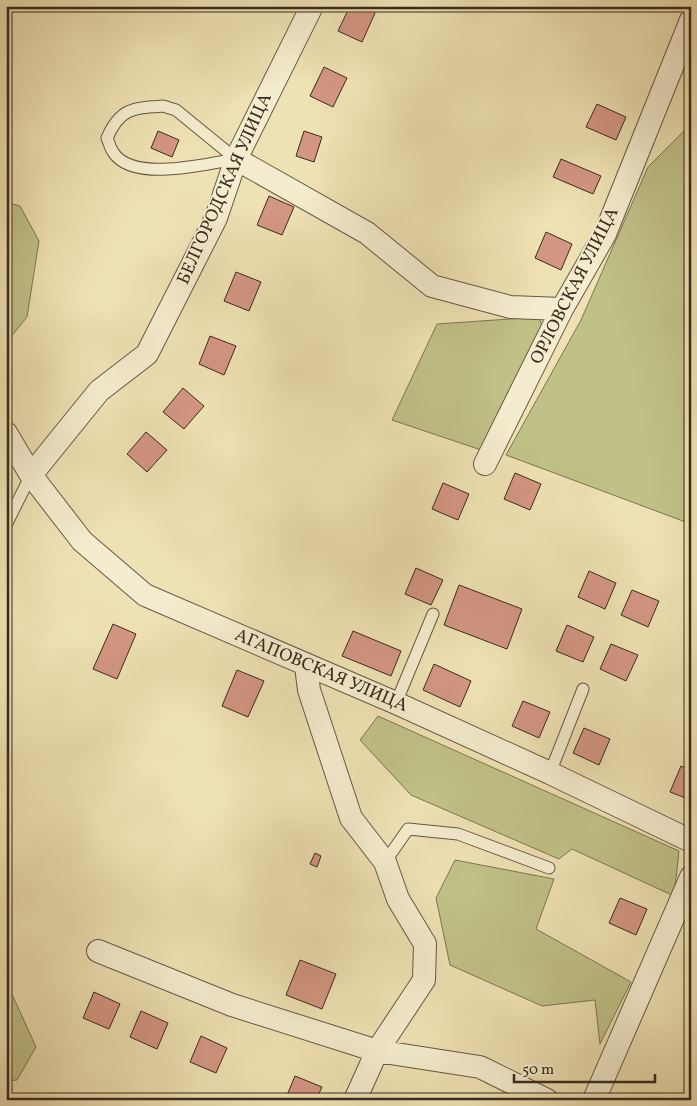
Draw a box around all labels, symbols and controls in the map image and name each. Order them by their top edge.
street label: БЕЛГОРОДСКАЯ УЛИЦА [171,89,279,289]
street label: ОРЛОВСКАЯ УЛИЦА [525,203,626,369]
street label: АГАПОВСКАЯ УЛИЦА [231,623,412,719]
scale bar [514,1051,656,1083]
text: 50 m [522,1060,554,1081]

